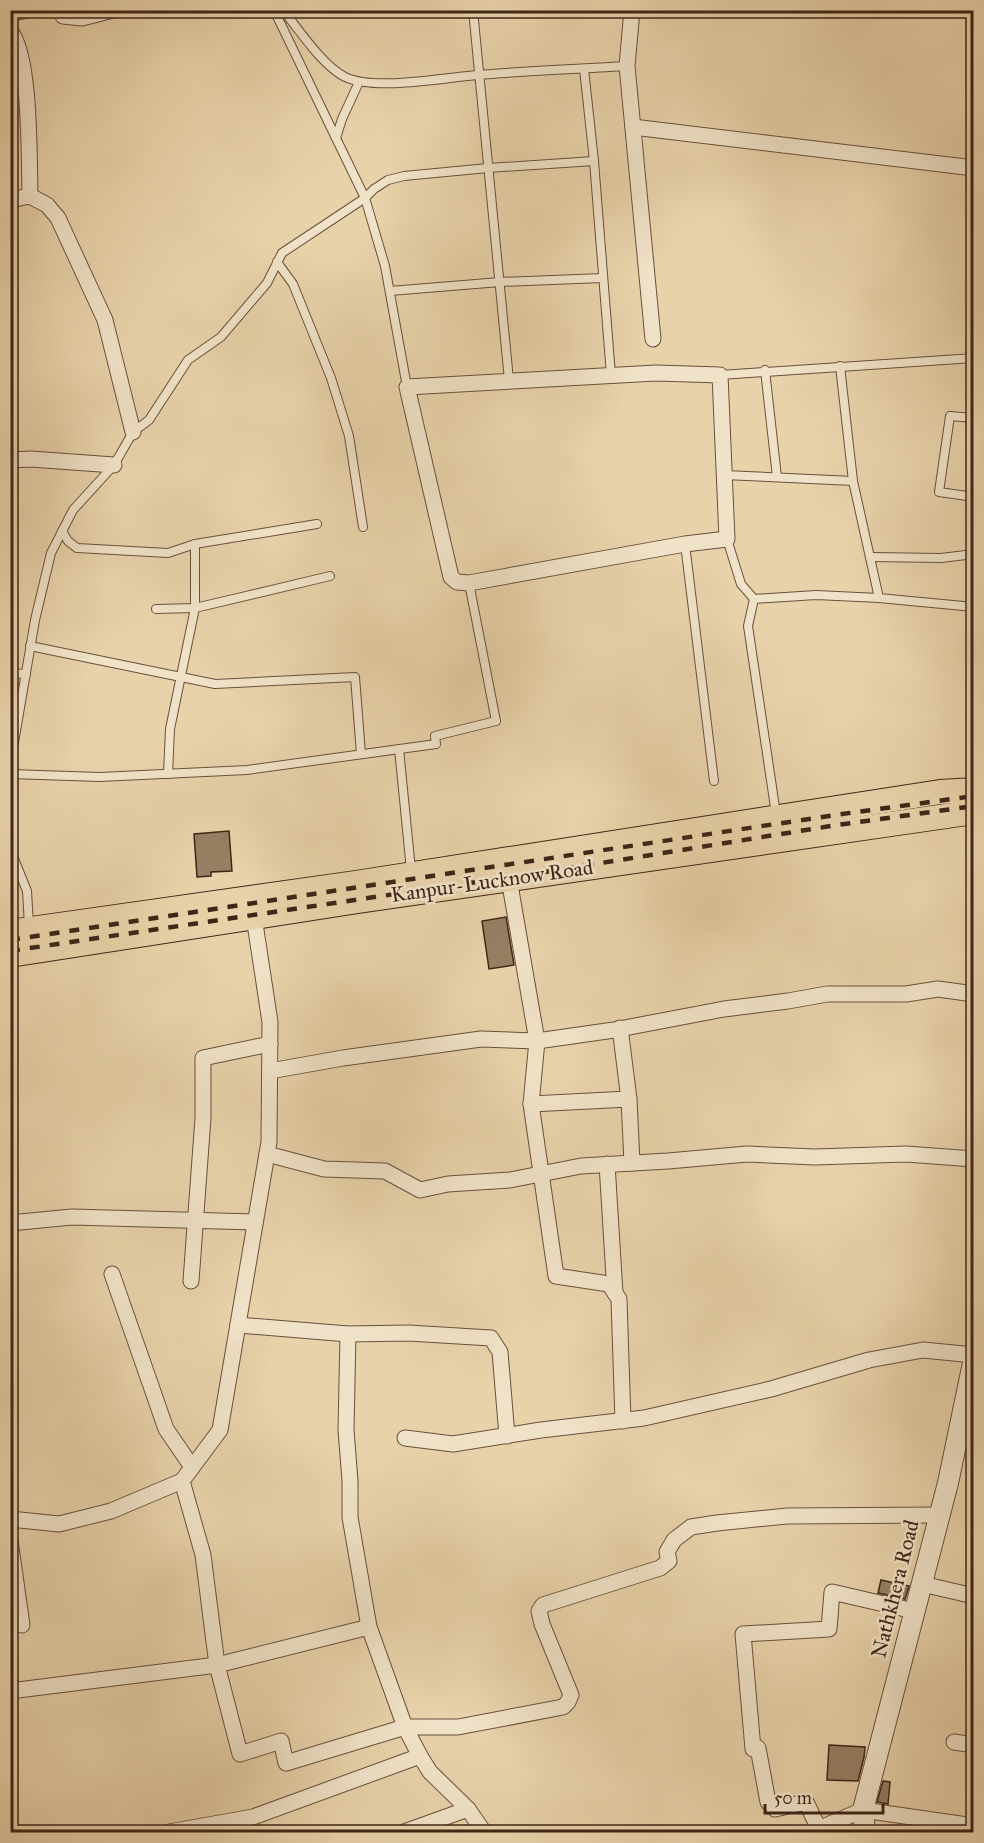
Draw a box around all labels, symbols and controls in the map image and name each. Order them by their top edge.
street label: Kanpur-Lucknow Road [389,854,595,908]
street label: Nathkhera Road [865,1517,925,1661]
scale bar [765,1777,884,1815]
text: 50 m [774,1787,812,1809]

